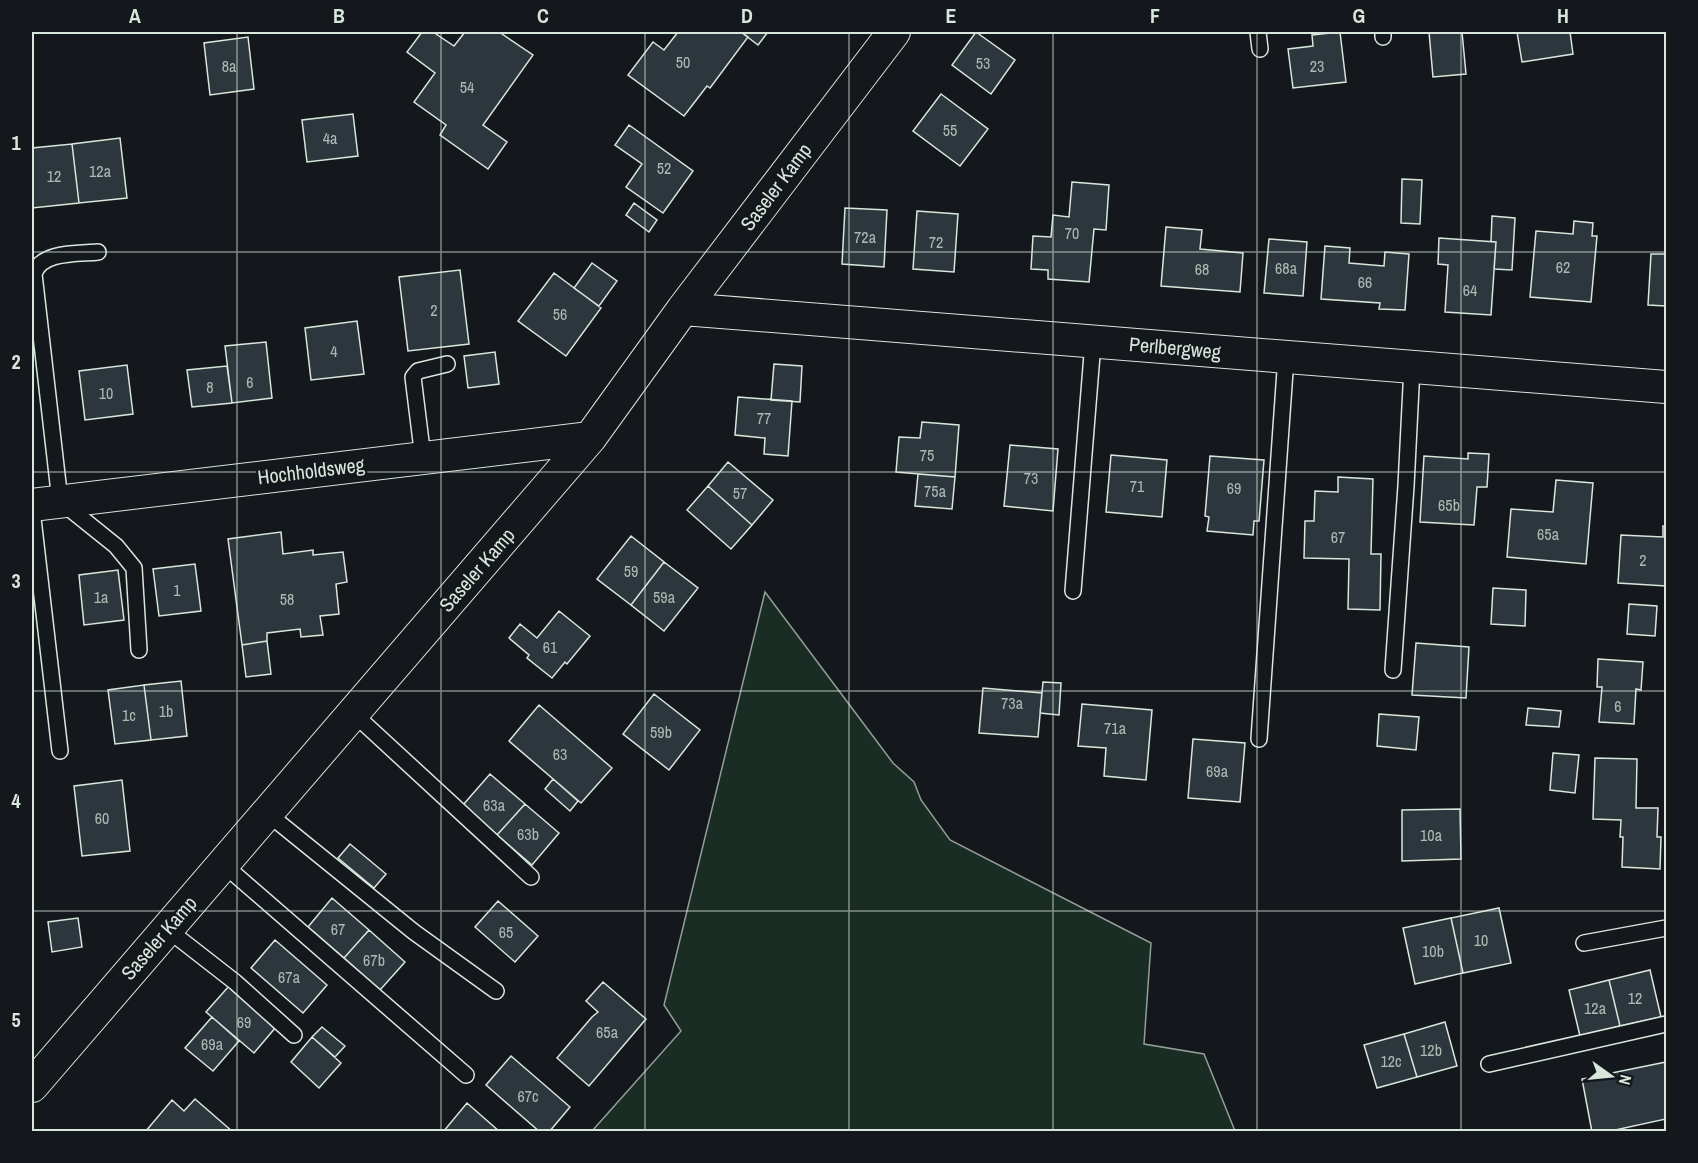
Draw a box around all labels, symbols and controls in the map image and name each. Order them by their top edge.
text: A [129,2,141,29]
text: B [333,2,345,29]
text: C [537,2,549,29]
text: D [741,2,753,29]
text: E [946,2,957,29]
text: F [1150,2,1160,29]
text: G [1353,2,1365,29]
text: H [1557,2,1569,29]
house number: 50 [676,51,690,73]
house number: 53 [976,52,990,74]
house number: 8a [222,55,237,77]
house number: 23 [1310,55,1324,77]
house number: 54 [460,76,474,98]
house number: 55 [943,119,957,141]
house number: 4a [323,127,338,149]
text: 1 [11,129,21,156]
street label: Saseler Kamp [734,137,817,236]
house number: 52 [657,157,671,179]
house number: 12a [89,160,112,182]
house number: 12 [47,165,61,187]
house number: 70 [1065,222,1079,244]
house number: 72a [854,226,877,248]
house number: 72 [929,231,943,253]
house number: 62 [1556,256,1570,278]
house number: 68a [1275,257,1298,279]
house number: 68 [1195,258,1209,280]
house number: 66 [1358,271,1372,293]
house number: 64 [1463,279,1477,301]
house number: 2 [430,299,438,321]
house number: 56 [553,303,567,325]
street label: Perlbergweg [1128,330,1222,365]
house number: 4 [330,340,338,362]
text: 2 [11,348,21,375]
house number: 6 [246,371,254,393]
house number: 8 [206,376,214,398]
house number: 10 [99,382,113,404]
house number: 77 [757,407,771,429]
house number: 75 [920,444,934,466]
street label: Hochholdsweg [256,451,366,490]
house number: 73 [1024,467,1038,489]
house number: 71 [1130,475,1145,497]
house number: 69 [1227,477,1241,499]
house number: 75a [924,480,947,502]
house number: 57 [733,482,747,504]
house number: 65b [1438,494,1460,516]
street label: Saseler Kamp [433,522,521,617]
house number: 65a [1537,523,1560,545]
house number: 67 [1331,526,1345,548]
house number: 2 [1639,549,1647,571]
house number: 59 [624,560,638,582]
text: 3 [11,567,21,594]
house number: 1 [173,579,181,601]
house number: 1a [94,586,109,608]
house number: 59a [653,586,676,608]
house number: 58 [280,588,294,610]
house number: 61 [543,636,558,658]
house number: 73a [1001,692,1024,714]
house number: 6 [1614,695,1622,717]
house number: 1b [159,700,173,722]
house number: 1c [122,704,136,726]
house number: 71a [1104,717,1127,739]
house number: 59b [650,721,672,743]
house number: 63 [553,743,567,765]
house number: 69a [1206,760,1229,782]
text: 4 [11,787,21,814]
house number: 63a [483,794,506,816]
house number: 60 [95,807,109,829]
house number: 63b [517,823,539,845]
house number: 10a [1420,824,1443,846]
street label: Saseler Kamp [115,890,203,985]
house number: 67 [331,918,345,940]
house number: 65 [499,921,513,943]
house number: 10 [1474,929,1488,951]
house number: 10b [1422,940,1444,962]
house number: 67b [363,949,385,971]
house number: 67a [278,966,301,988]
house number: 12 [1628,987,1642,1009]
house number: 12a [1584,997,1607,1019]
text: 5 [11,1006,21,1033]
house number: 69 [237,1011,251,1033]
house number: 65a [596,1021,619,1043]
house number: 69a [201,1033,224,1055]
house number: 12b [1420,1039,1442,1061]
north arrow [1581,1046,1641,1106]
house number: 12c [1380,1050,1402,1072]
text: N [1614,1072,1637,1087]
house number: 67c [517,1085,539,1107]

